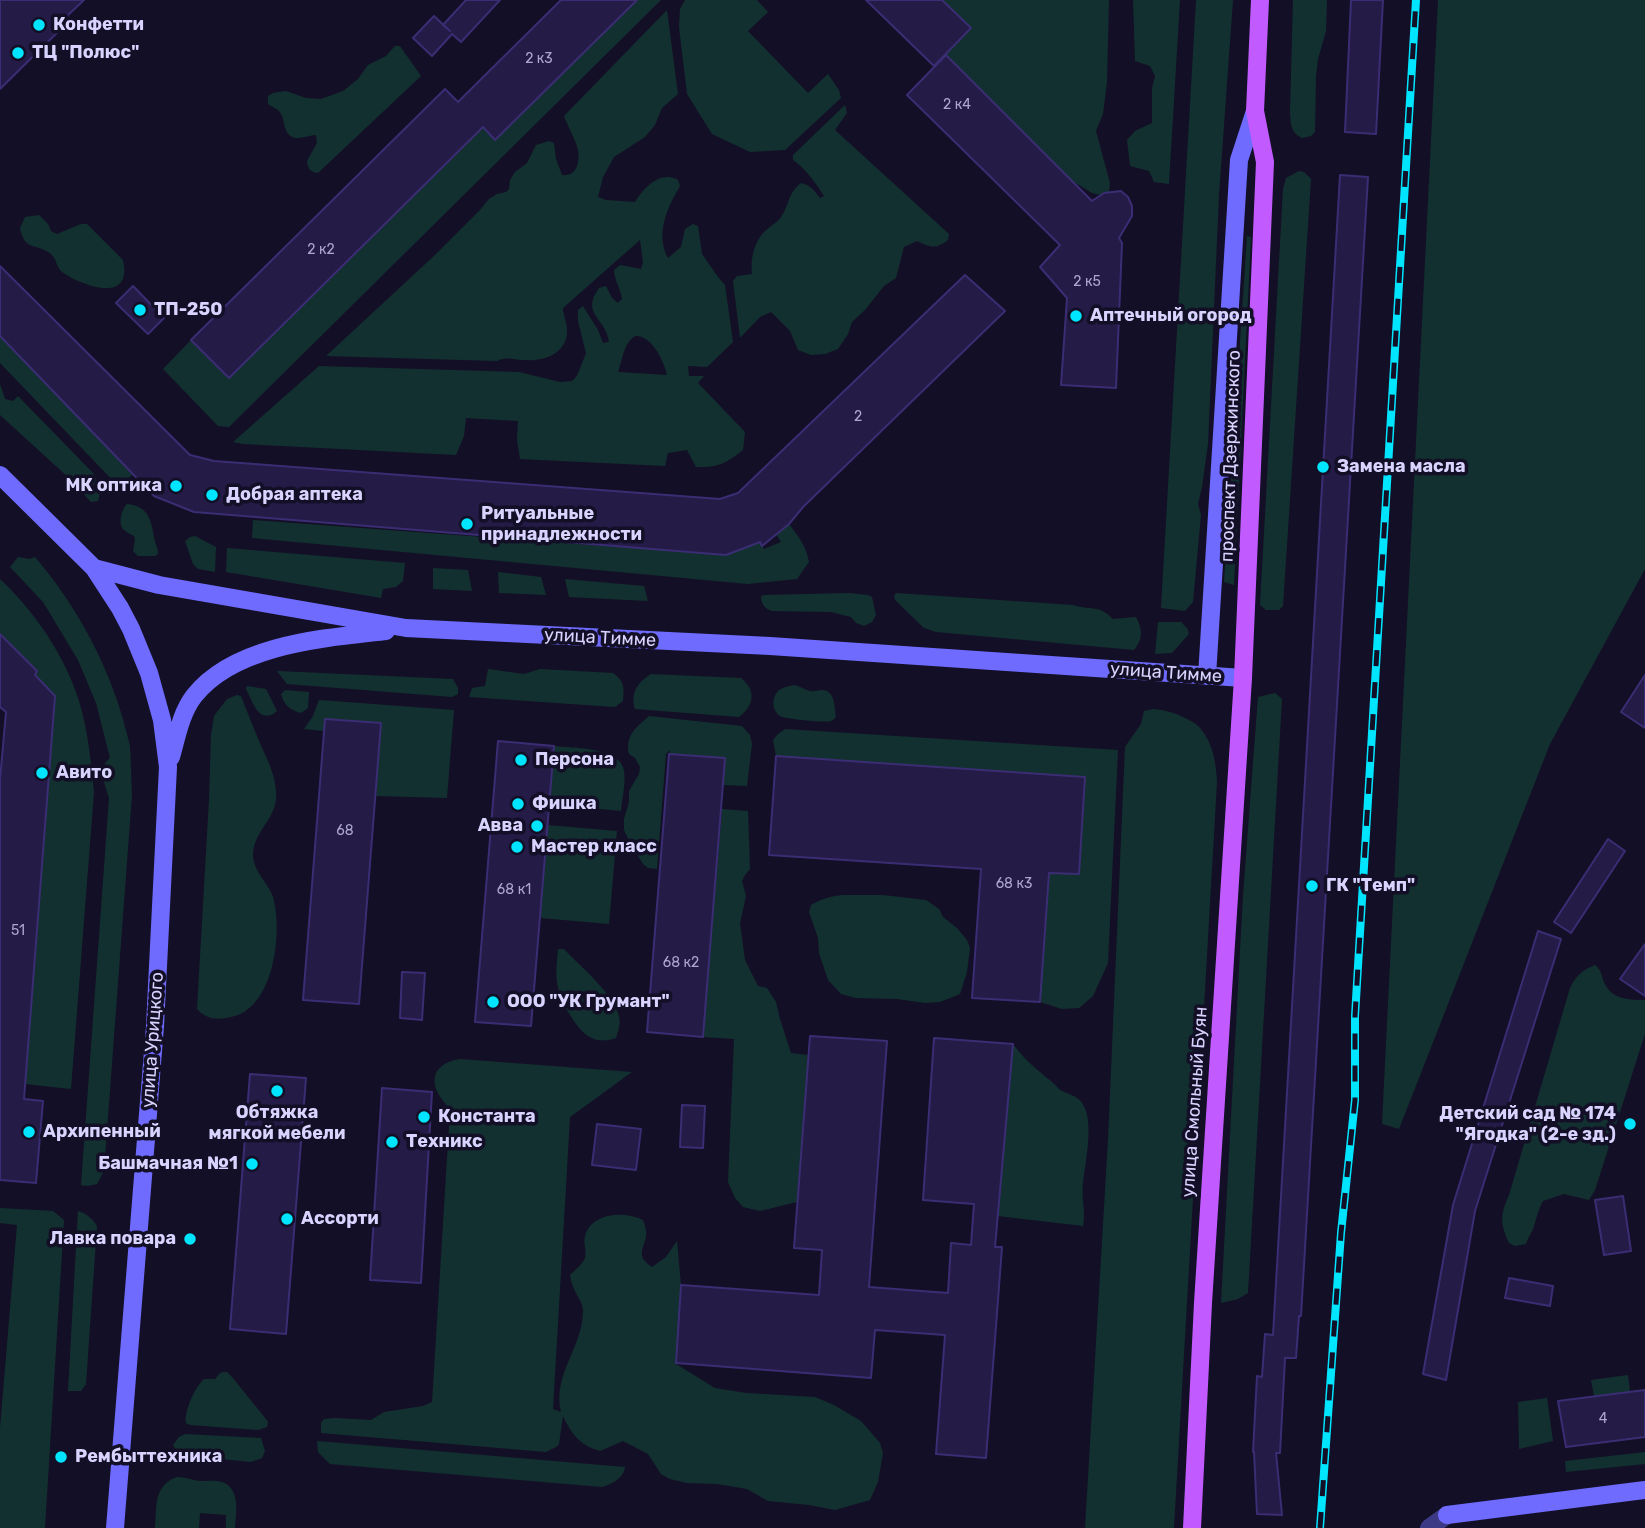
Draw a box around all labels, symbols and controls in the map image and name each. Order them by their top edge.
place label: Конфетти [53,14,144,36]
marker: Конфетти [31,17,47,33]
place label: ТЦ "Полюс" [32,42,139,64]
marker: ТЦ "Полюс" [10,45,26,61]
house number: 2 к3 [525,51,553,67]
house number: 2 к4 [943,97,971,113]
house number: 2 к2 [307,242,335,258]
house number: 2 к5 [1073,274,1101,290]
place label: ТП-250 [154,299,222,321]
marker: ТП-250 [132,302,148,318]
place label: Аптечный огород [1090,305,1252,327]
marker: Аптечный огород [1068,308,1084,324]
street label: проспект Дзержинского [1217,350,1245,562]
house number: 2 [854,409,862,425]
place label: Замена масла [1337,456,1466,478]
marker: Замена масла [1315,459,1331,475]
place label: МК оптика [65,475,162,497]
marker: МК оптика [168,478,184,494]
place label: Добрая аптека [226,484,363,506]
marker: Добрая аптека [204,487,220,503]
place label: Ритуальные принадлежности [481,503,642,546]
marker: Ритуальные принадлежности [459,516,475,532]
street label: улица Тимме [543,624,657,652]
street label: улица Тимме [1109,658,1223,688]
place label: Персона [535,749,614,771]
marker: Персона [513,752,529,768]
place label: Авито [56,762,112,784]
marker: Авито [34,765,50,781]
place label: Фишка [532,793,597,815]
marker: Фишка [510,796,526,812]
place label: Авва [478,815,523,837]
marker: Авва [529,818,545,834]
house number: 68 [336,823,354,839]
place label: Мастер класс [531,836,657,858]
marker: Мастер класс [509,839,525,855]
place label: ГК "Темп" [1326,875,1415,897]
house number: 68 к3 [996,876,1032,892]
marker: ГК "Темп" [1304,878,1320,894]
house number: 68 к1 [497,882,531,898]
house number: 51 [11,923,25,939]
house number: 68 к2 [663,955,699,971]
street label: улица Урицкого [137,971,169,1109]
place label: ООО "УК Грумант" [507,991,670,1013]
marker: ООО "УК Грумант" [485,994,501,1010]
street label: улица Смольный Буян [1178,1006,1212,1198]
marker: Обтяжка мягкой мебели [269,1083,285,1099]
place label: Обтяжка мягкой мебели [208,1102,346,1144]
place label: Детский сад № 174 "Ягодка" (2-е зд.) [1439,1103,1616,1146]
place label: Константа [438,1106,536,1128]
marker: Константа [416,1109,432,1125]
marker: Детский сад № 174 "Ягодка" (2-е зд.) [1622,1116,1638,1132]
place label: Архипенный [43,1121,161,1143]
marker: Архипенный [21,1124,37,1140]
place label: Техникс [406,1131,483,1153]
marker: Техникс [384,1134,400,1150]
place label: Башмачная №1 [98,1153,238,1175]
marker: Башмачная №1 [244,1156,260,1172]
place label: Ассорти [301,1208,379,1230]
marker: Ассорти [279,1211,295,1227]
place label: Лавка повара [50,1228,176,1250]
marker: Лавка повара [182,1231,198,1247]
house number: 4 [1599,1411,1607,1427]
place label: Рембыттехника [75,1446,222,1468]
marker: Рембыттехника [53,1449,69,1465]

